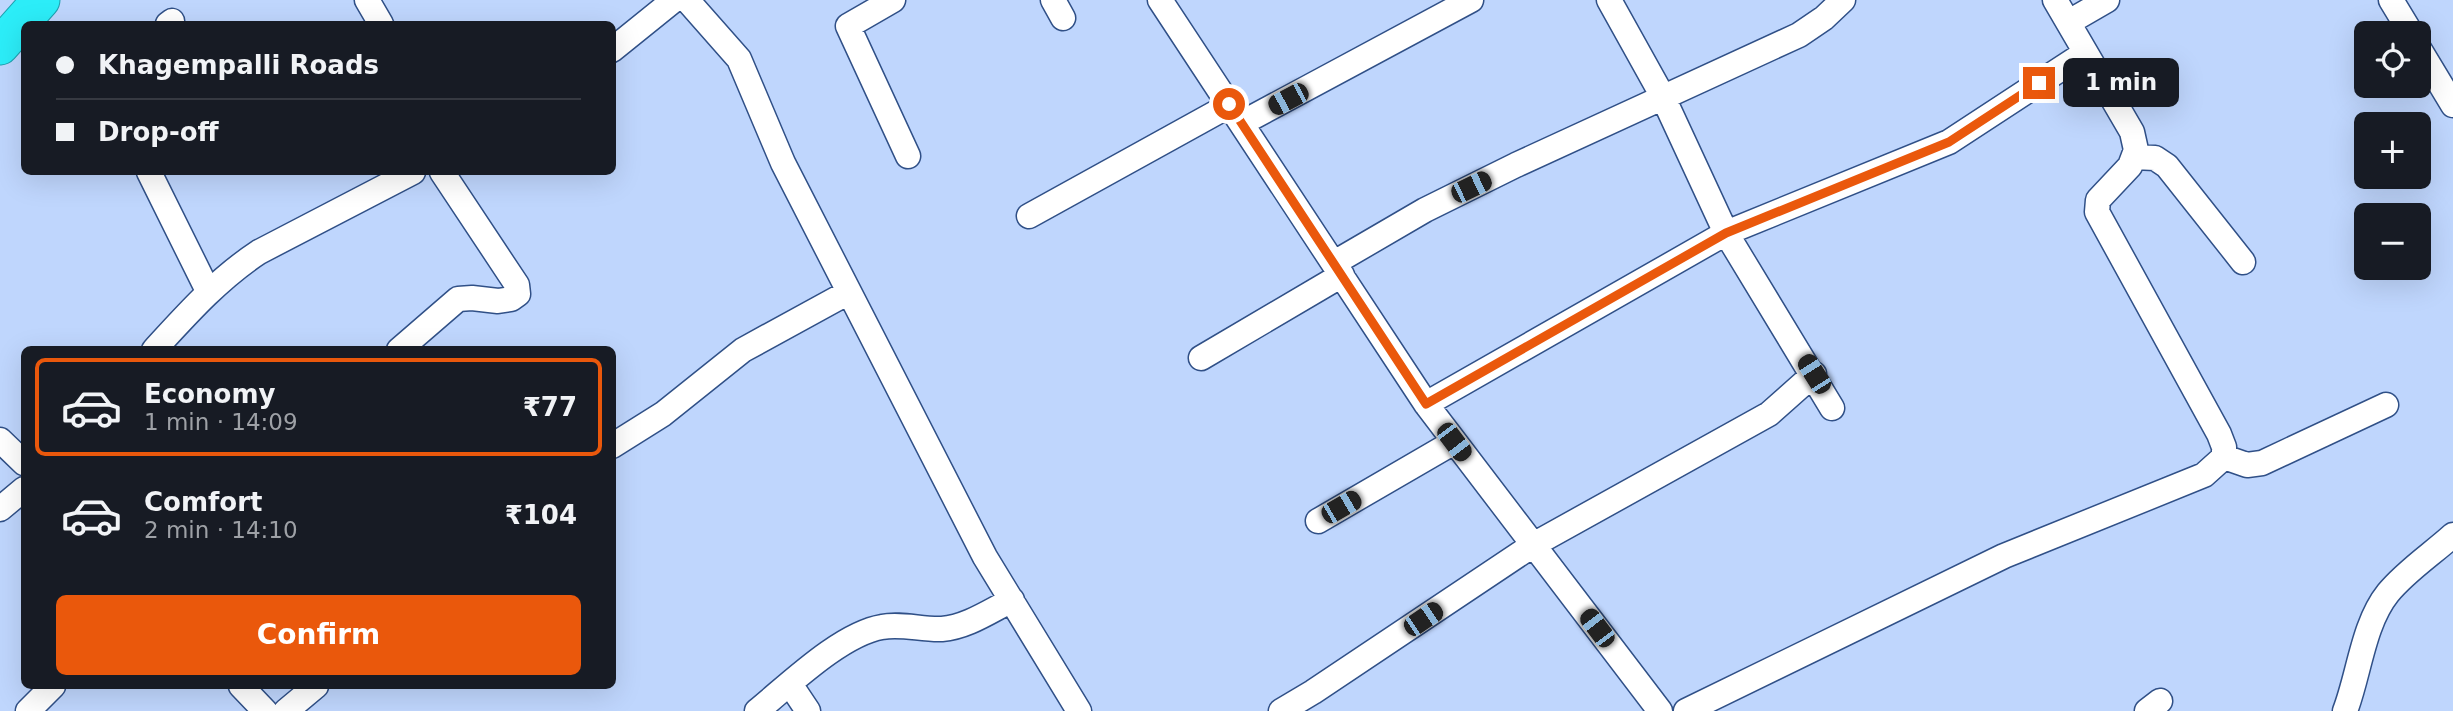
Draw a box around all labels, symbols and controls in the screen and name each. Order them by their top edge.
map controls [2354,21,2431,280]
button: locate [2354,21,2431,98]
text: Khagempalli Roads [98,50,379,80]
callout: 1 min [2064,58,2179,108]
route end [2023,67,2055,99]
text: 1 min [2085,69,2157,95]
car [1265,80,1312,118]
route start [1213,88,1245,120]
button: + [2354,112,2431,189]
text: Drop-off [98,117,219,147]
car [1448,168,1495,206]
button: − [2354,203,2431,280]
car [1794,351,1835,397]
icon: car [60,376,123,439]
text: Economy [144,379,275,409]
text: ₹77 [523,392,577,422]
text: 1 min · 14:09 [144,409,298,435]
car [1433,419,1476,465]
icon: car [60,484,123,547]
text: Comfort [144,487,262,517]
car [1318,487,1365,527]
text: ₹104 [505,500,577,530]
text: 2 min · 14:10 [144,517,298,543]
button: Confirm [56,595,581,675]
car [1400,599,1447,639]
car [1576,605,1619,651]

